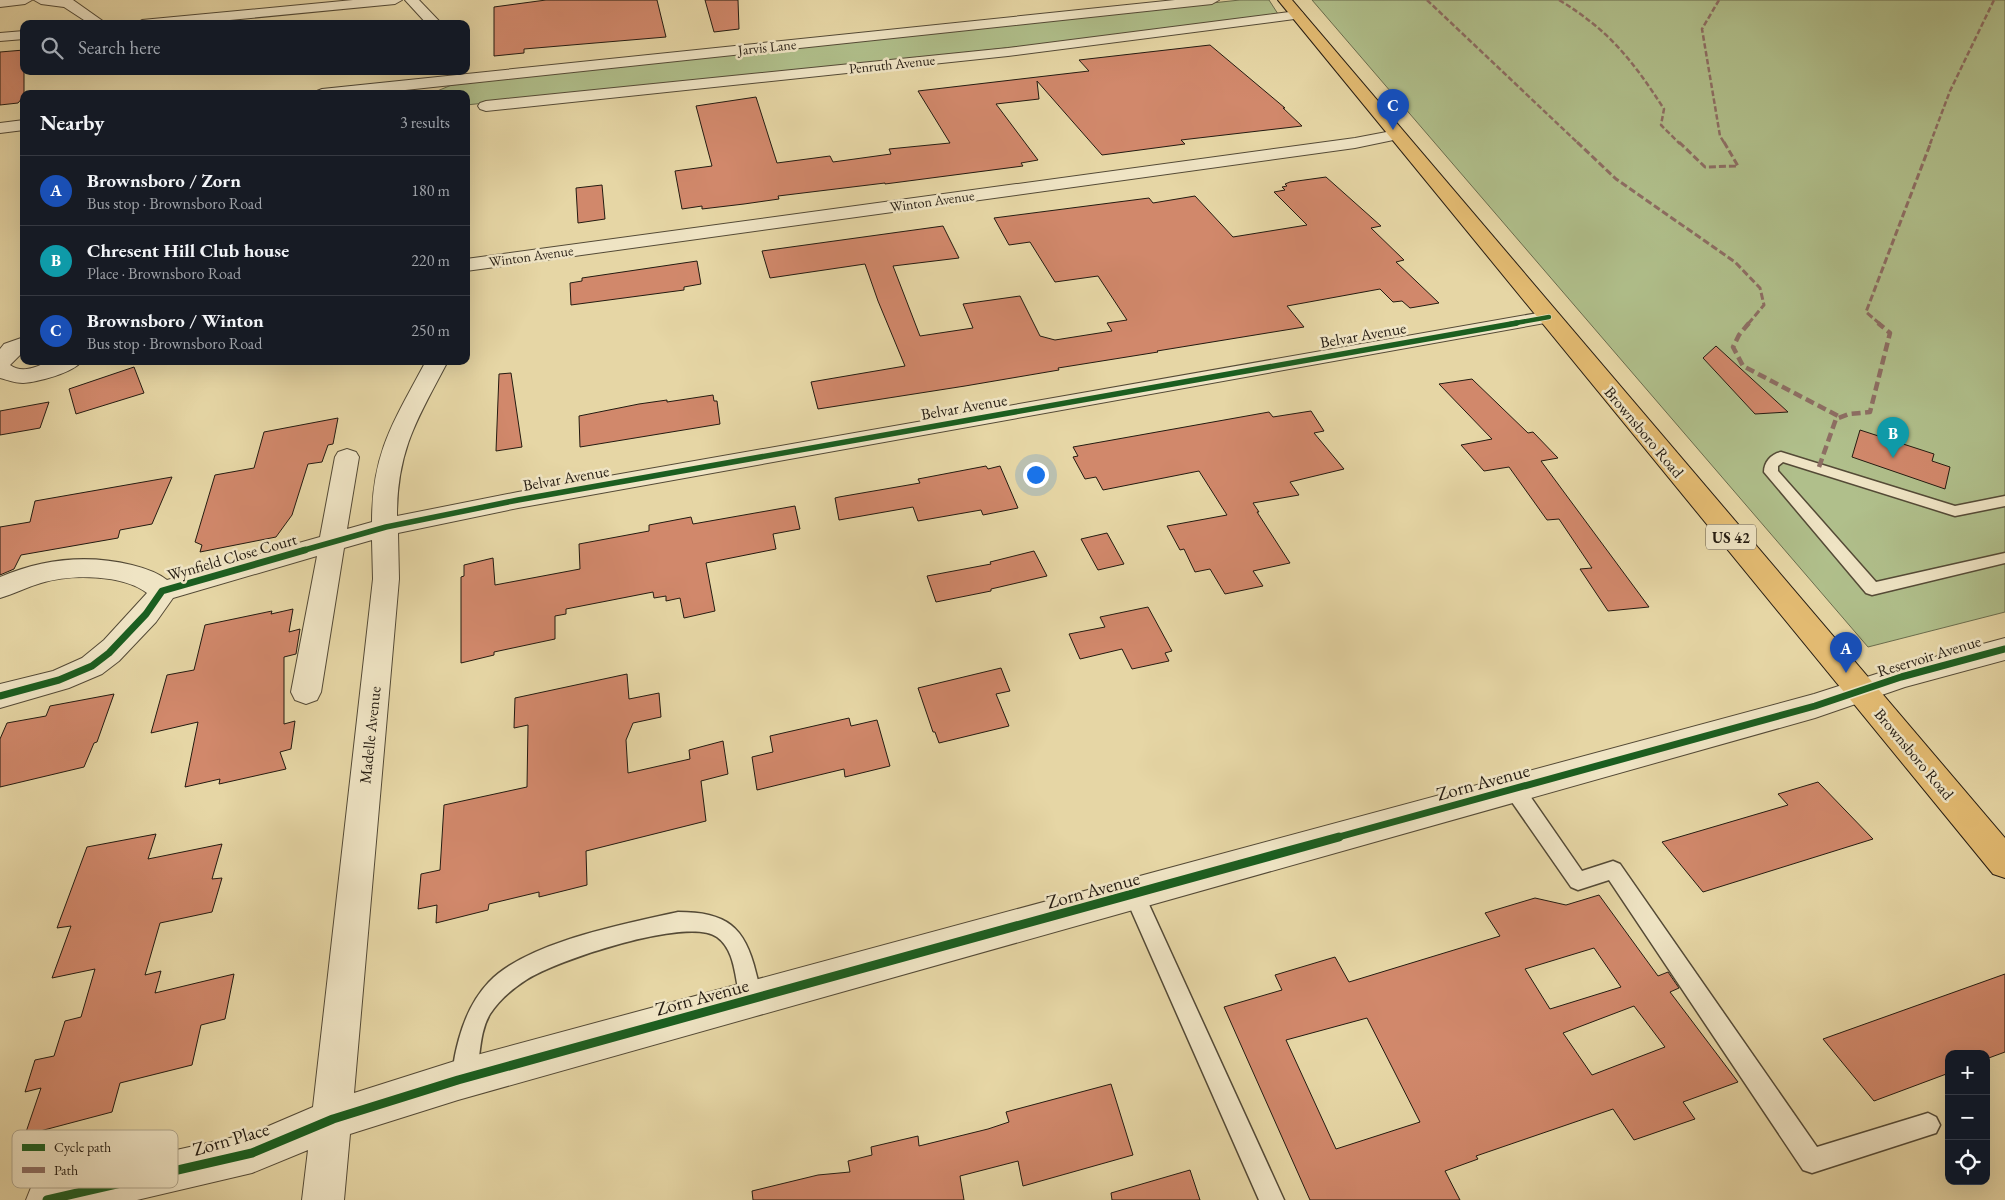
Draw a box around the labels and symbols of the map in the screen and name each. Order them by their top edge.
street label: Jarvis Lane [736,35,798,59]
street label: Penruth Avenue [848,50,936,77]
pin: C [1377,89,1409,130]
street label: Winton Avenue [889,186,976,216]
street label: Winton Avenue [488,241,575,271]
street label: Belvar Avenue [1318,317,1408,353]
street label: Brownsboro Road [1600,382,1689,483]
street label: Belvar Avenue [919,389,1009,425]
pin: B [1877,417,1909,458]
street label: Belvar Avenue [521,460,611,496]
your location [1023,462,1049,488]
road number: US 42 [1706,524,1756,550]
street label: Wynfield Close Court [165,528,299,586]
street label: Reservoir Avenue [1875,630,1983,682]
pin: A [1830,632,1862,673]
street label: Madelle Avenue [354,685,386,785]
street label: Brownsboro Road [1870,704,1959,805]
street label: Zorn Avenue [1434,758,1532,806]
street label: Zorn Avenue [1044,866,1142,914]
street label: Zorn Avenue [653,973,751,1021]
street label: Zorn Place [190,1116,272,1162]
legend [12,1130,178,1188]
text: Cycle path [54,1138,111,1156]
text: Path [54,1161,78,1179]

